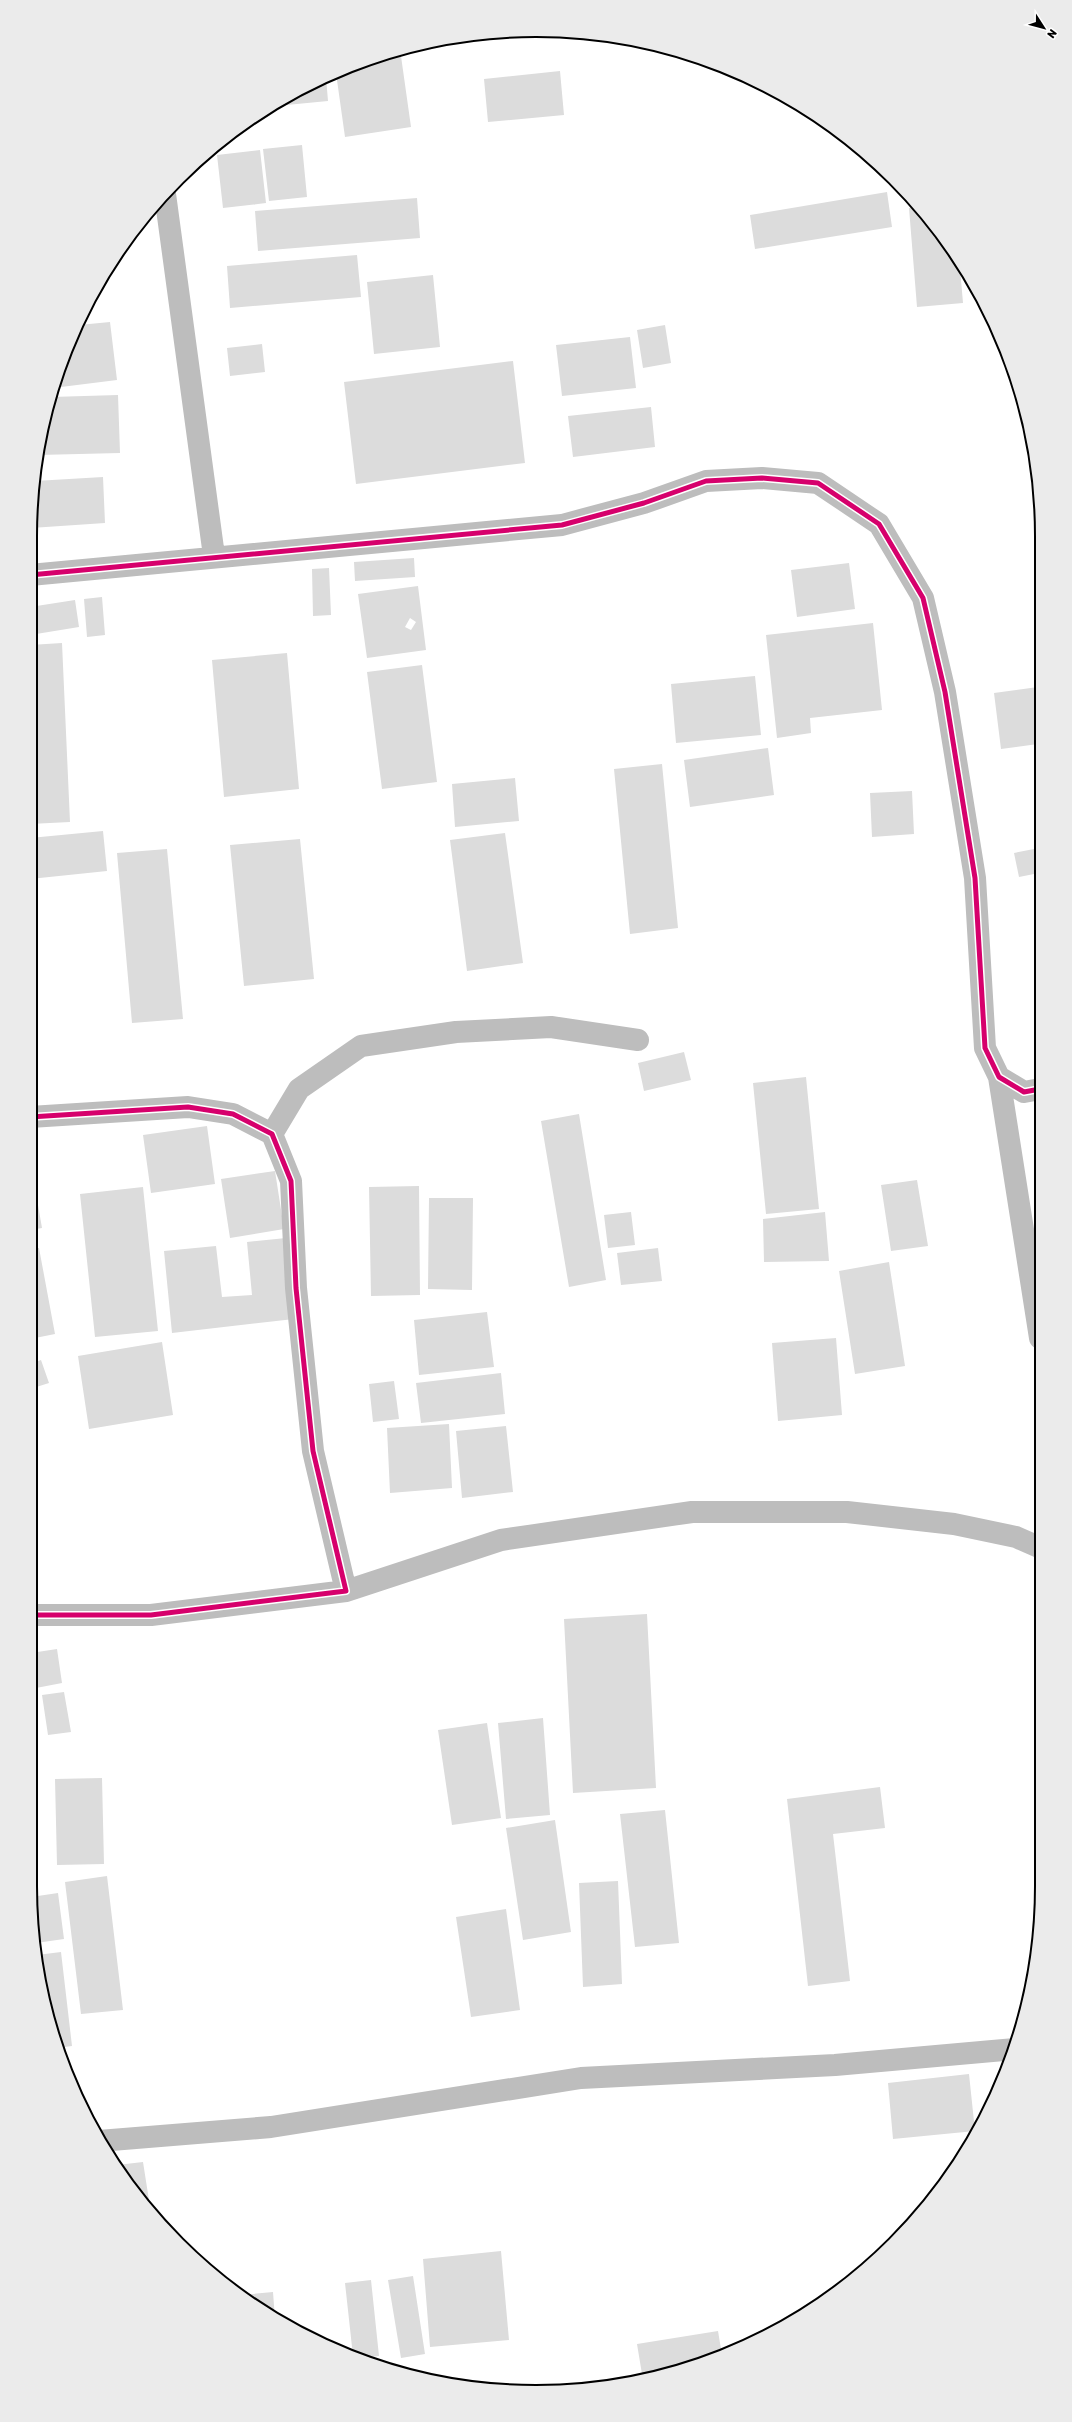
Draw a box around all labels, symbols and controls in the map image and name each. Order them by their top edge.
north arrow [1024,8,1064,48]
text: N [1044,27,1059,41]

